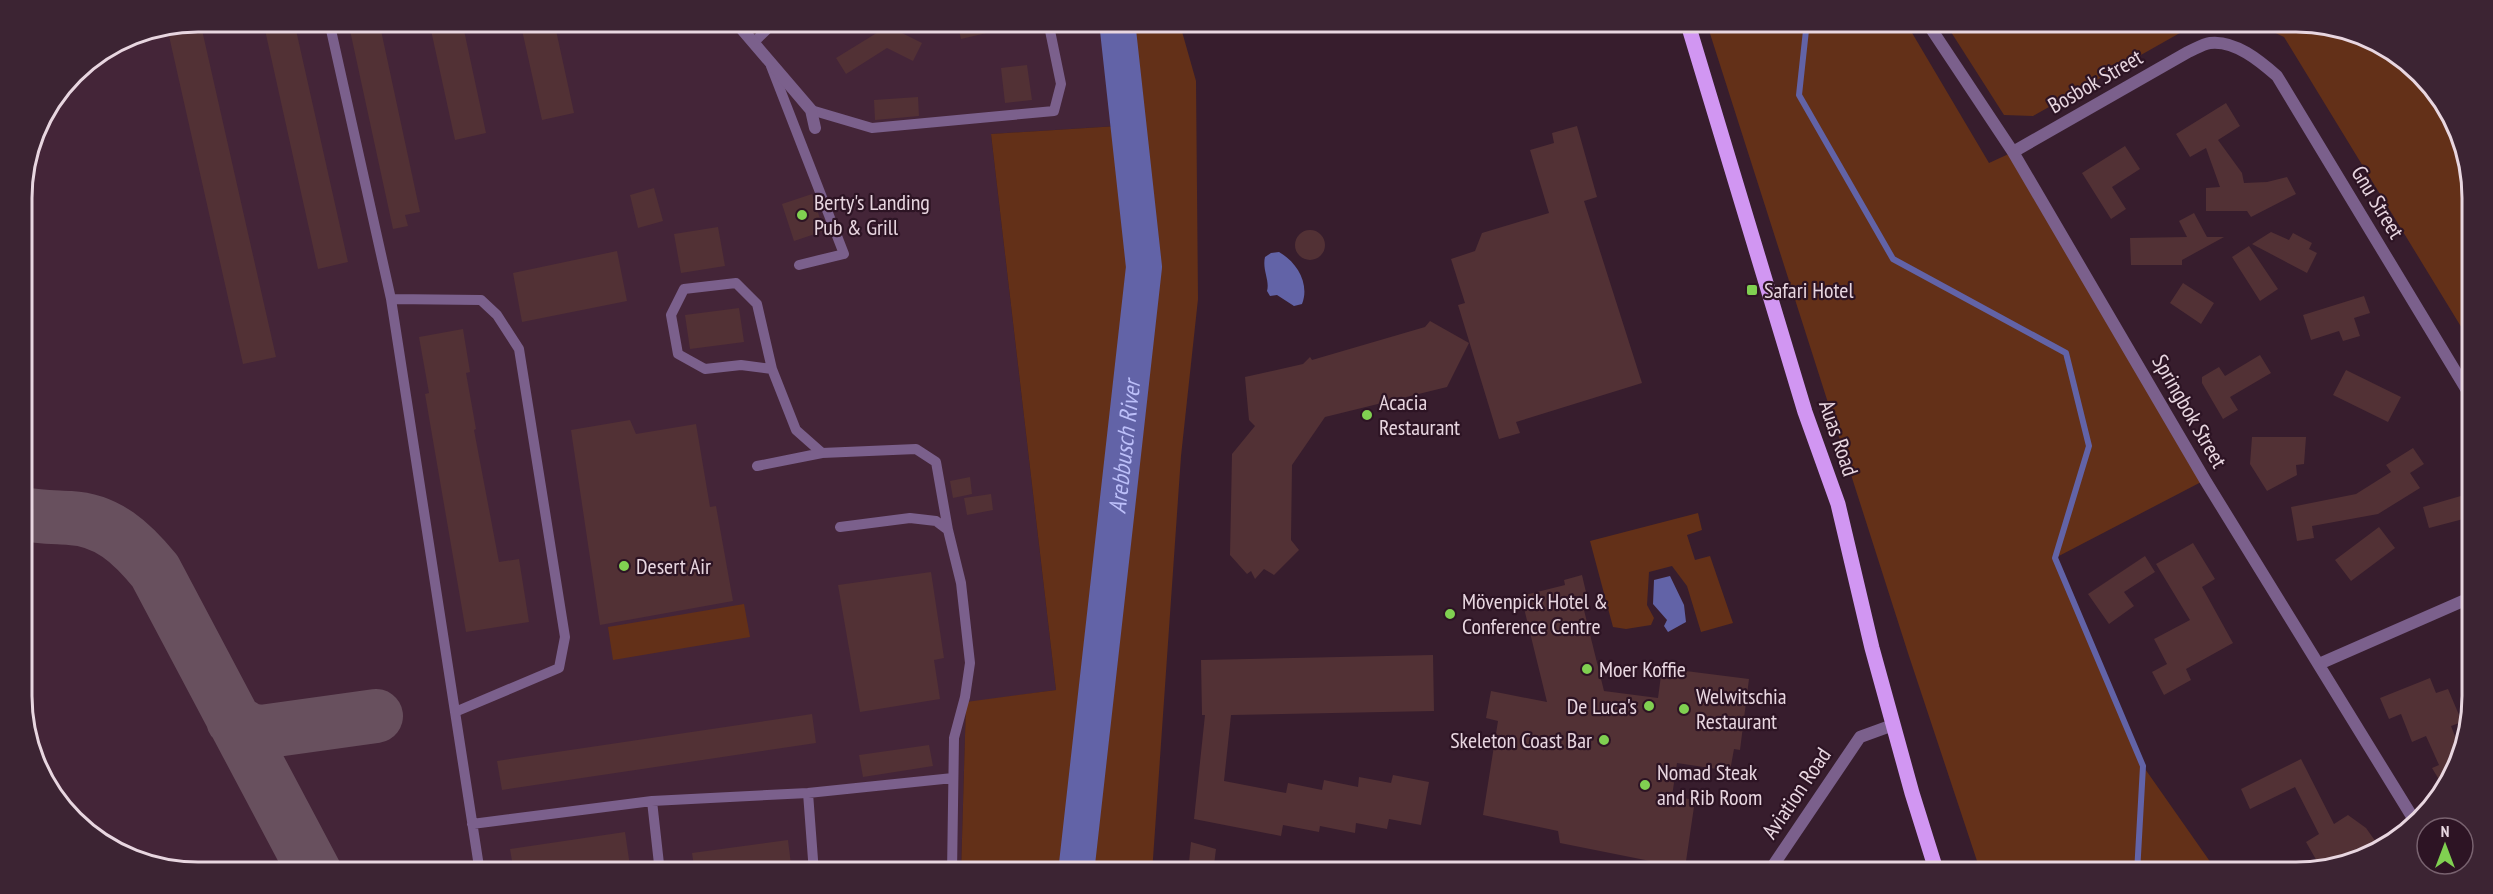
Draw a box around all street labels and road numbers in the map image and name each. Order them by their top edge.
street label: Bosbok Street [2043,43,2147,119]
street label: Gnu Street [2345,160,2411,244]
street label: Springbok Street [2146,349,2234,473]
street label: Auas Road [1813,396,1865,480]
street label: Aviation Road [1755,742,1837,844]

